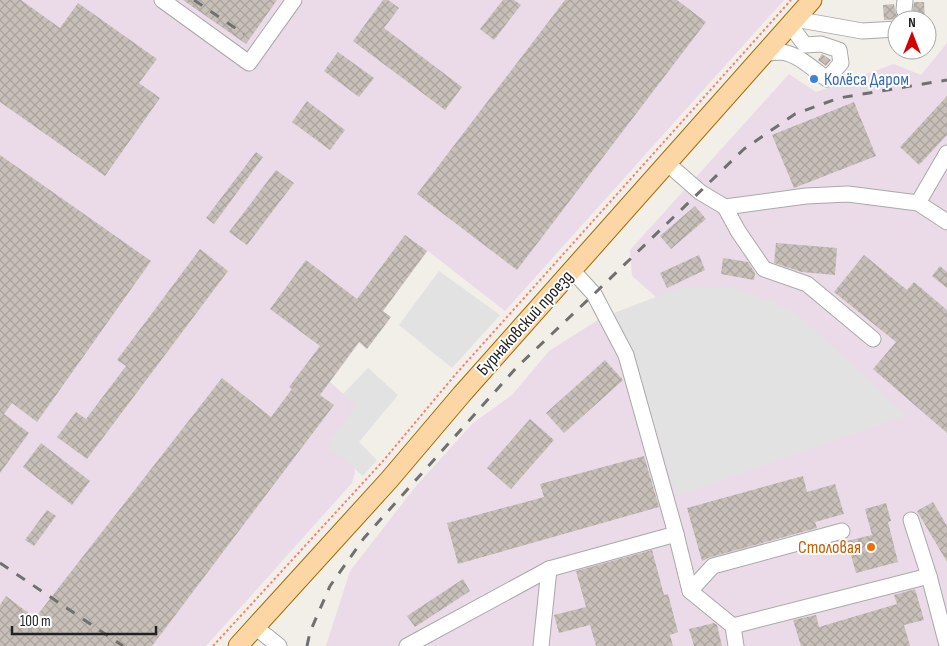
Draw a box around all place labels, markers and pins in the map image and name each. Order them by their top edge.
place label: Колёса Даром [824,69,909,90]
marker: Колёса Даром [808,73,820,85]
place label: Столовая [798,537,861,558]
marker: Столовая [865,541,877,553]

